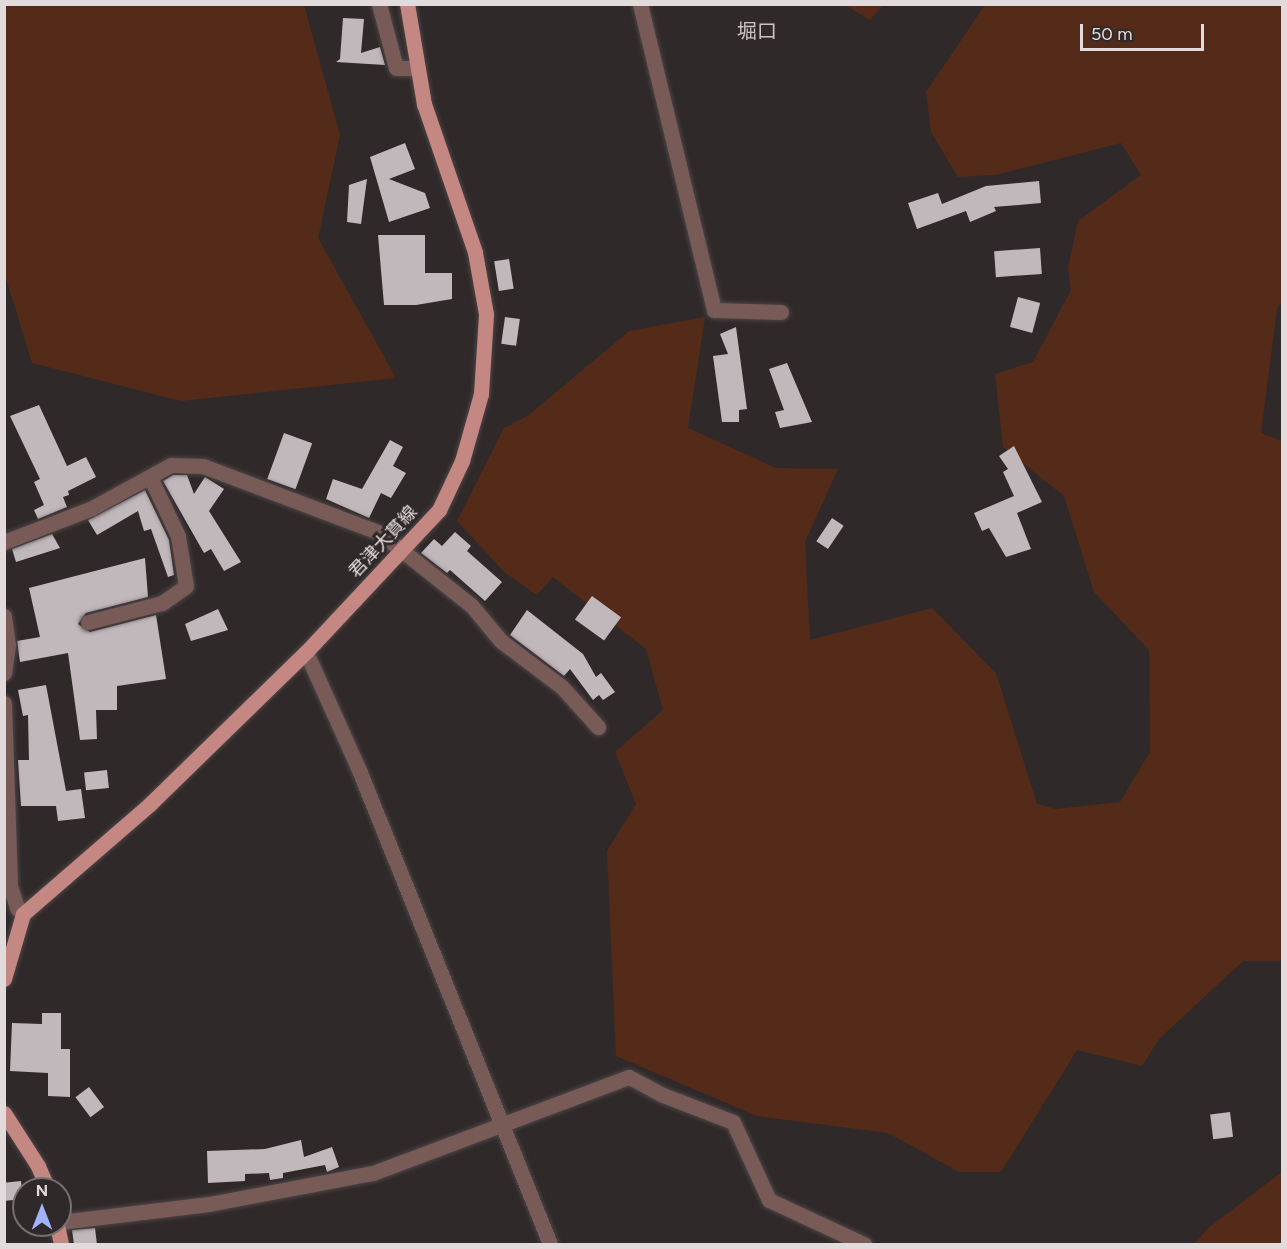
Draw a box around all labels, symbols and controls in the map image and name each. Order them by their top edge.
scale bar [1083,12,1208,50]
district label: 堀口 [737,19,777,43]
text: 50 m [1091,23,1133,45]
street label: 君津大貫線 [344,502,422,582]
north arrow [12,1177,72,1237]
text: N [36,1181,48,1200]

